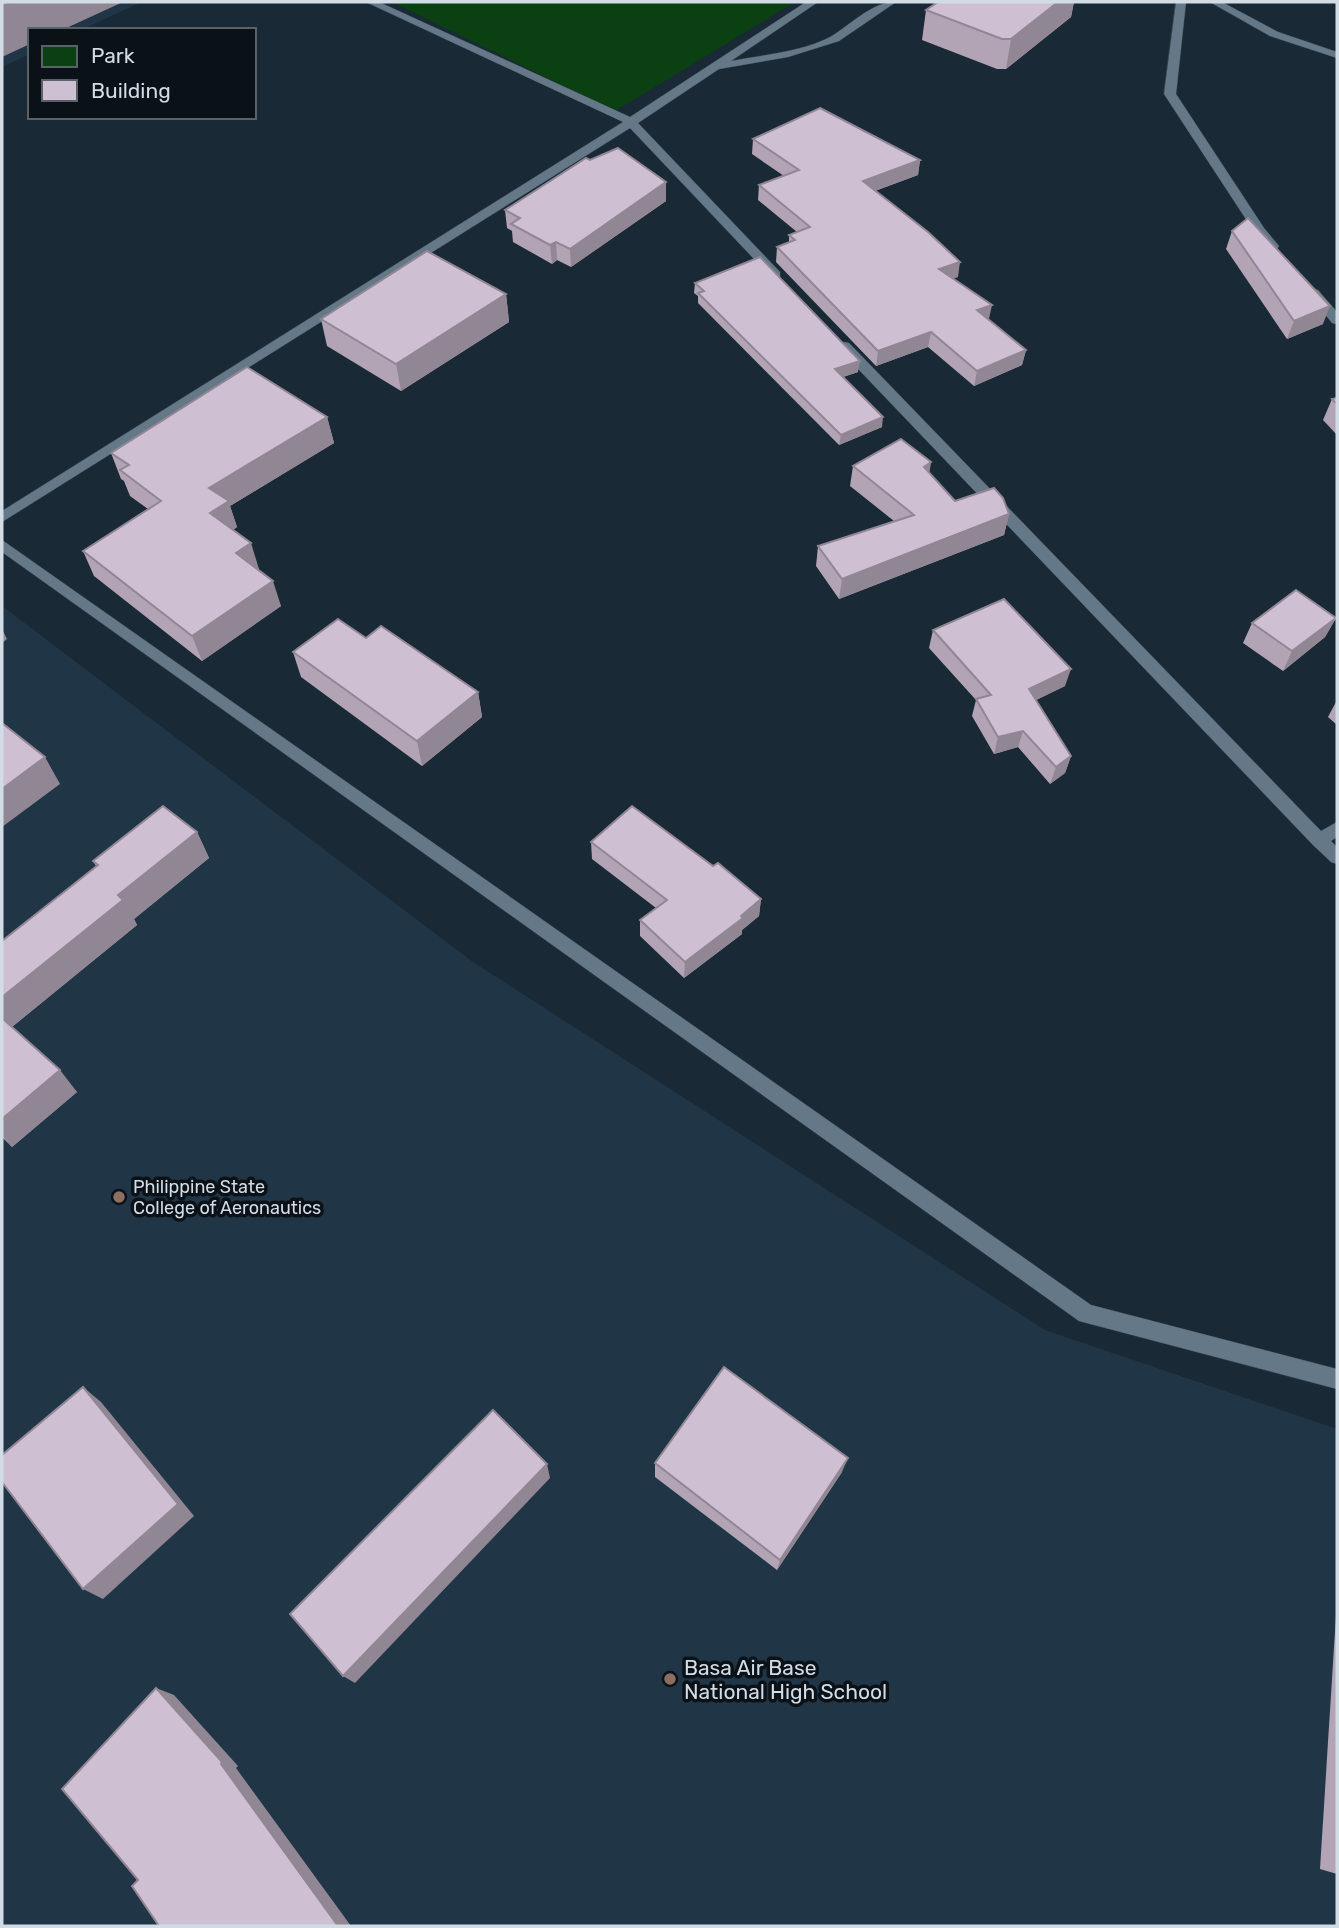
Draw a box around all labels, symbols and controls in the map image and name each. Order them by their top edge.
legend [28,28,256,119]
text: Park [91,43,135,68]
text: Building [91,78,171,103]
place label: Philippine State College of Aeronautics [133,1176,321,1219]
marker: Philippine State College of Aeronautics [111,1189,127,1205]
place label: Basa Air Base National High School [684,1655,887,1704]
marker: Basa Air Base National High School [662,1671,678,1687]

